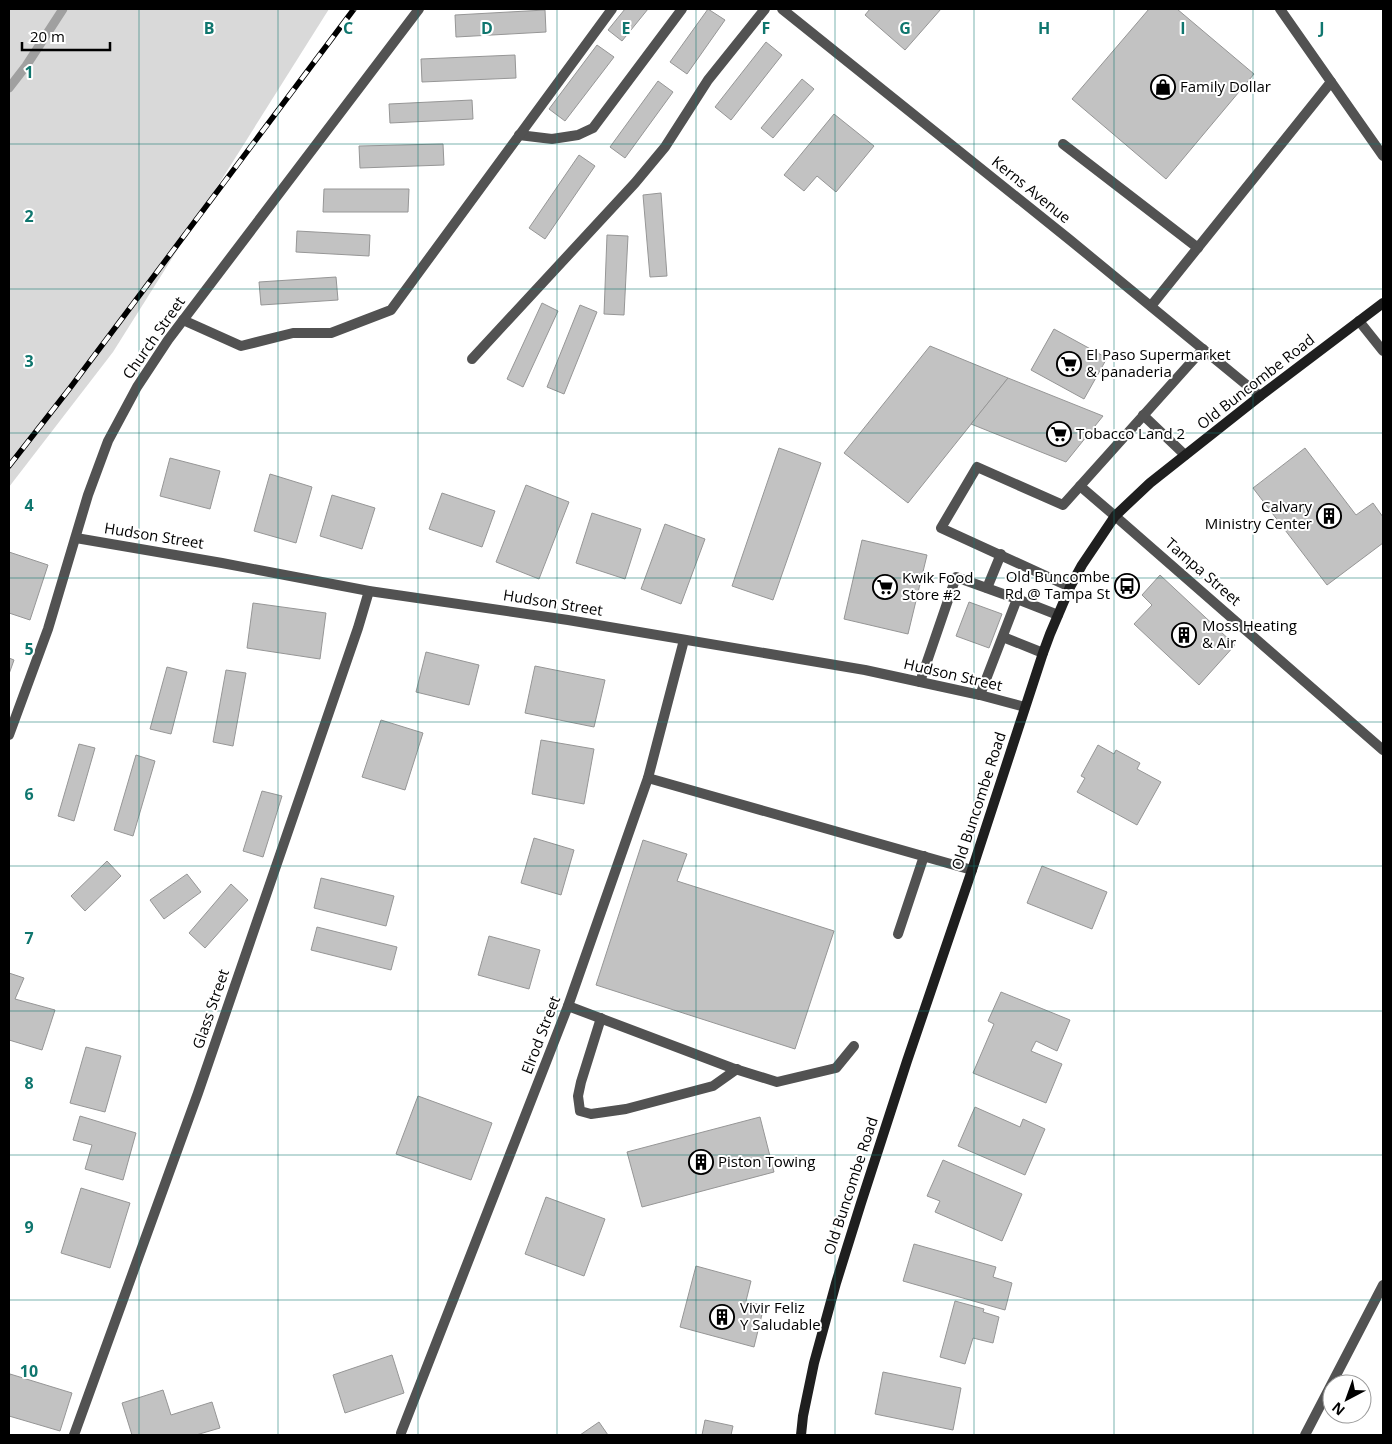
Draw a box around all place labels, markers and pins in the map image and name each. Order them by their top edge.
shop icon: Family Dollar [1150,74,1176,100]
place label: Family Dollar [1180,76,1271,96]
place label: El Paso Supermarket & panaderia [1086,344,1231,381]
supermarket icon: El Paso Supermarket & panaderia [1056,351,1082,377]
supermarket icon: Tobacco Land 2 [1046,421,1072,447]
place label: Tobacco Land 2 [1076,423,1185,443]
place label: Calvary Ministry Center [1205,496,1312,533]
building icon: Calvary Ministry Center [1316,503,1342,529]
place label: Old Buncombe Rd @ Tampa St [1005,566,1110,603]
place label: Kwik Food Store #2 [902,567,973,604]
bus stop icon: Old Buncombe Rd @ Tampa St [1114,573,1140,599]
supermarket icon: Kwik Food Store #2 [872,574,898,600]
place label: Moss Heating & Air [1202,615,1297,652]
building icon: Moss Heating & Air [1171,622,1197,648]
building icon: Piston Towing [688,1149,714,1175]
place label: Piston Towing [718,1151,815,1171]
place label: Vivir Feliz Y Saludable [740,1297,821,1334]
building icon: Vivir Feliz Y Saludable [709,1304,735,1330]

